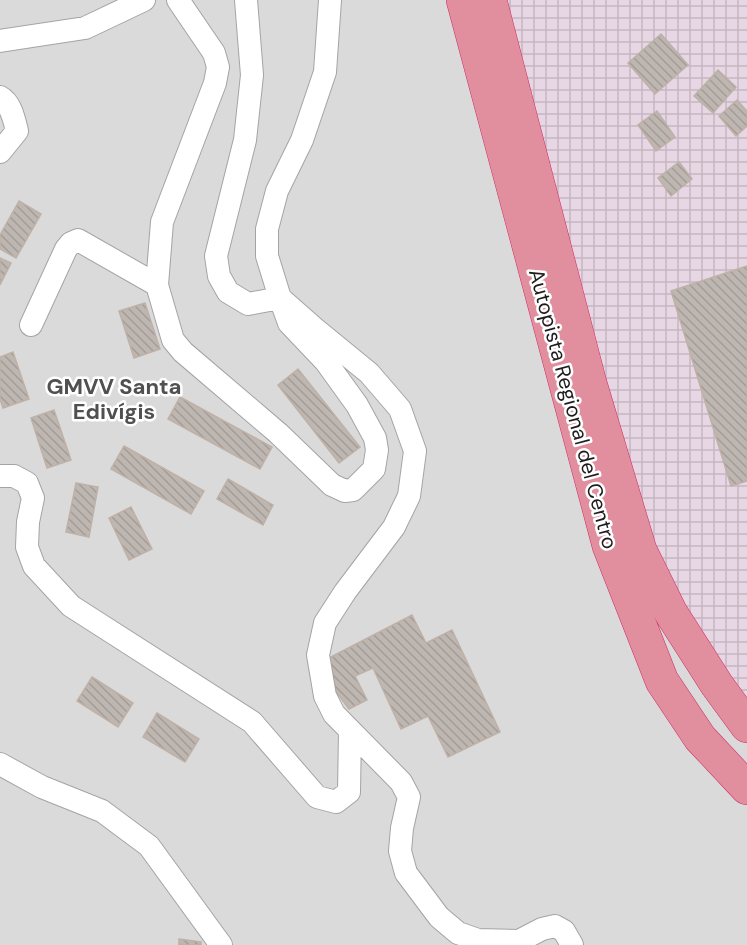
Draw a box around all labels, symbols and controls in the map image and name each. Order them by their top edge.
street label: Autopista Regional del Centro [522,266,624,552]
district label: GMVV Santa Edivígis [46,372,182,426]

